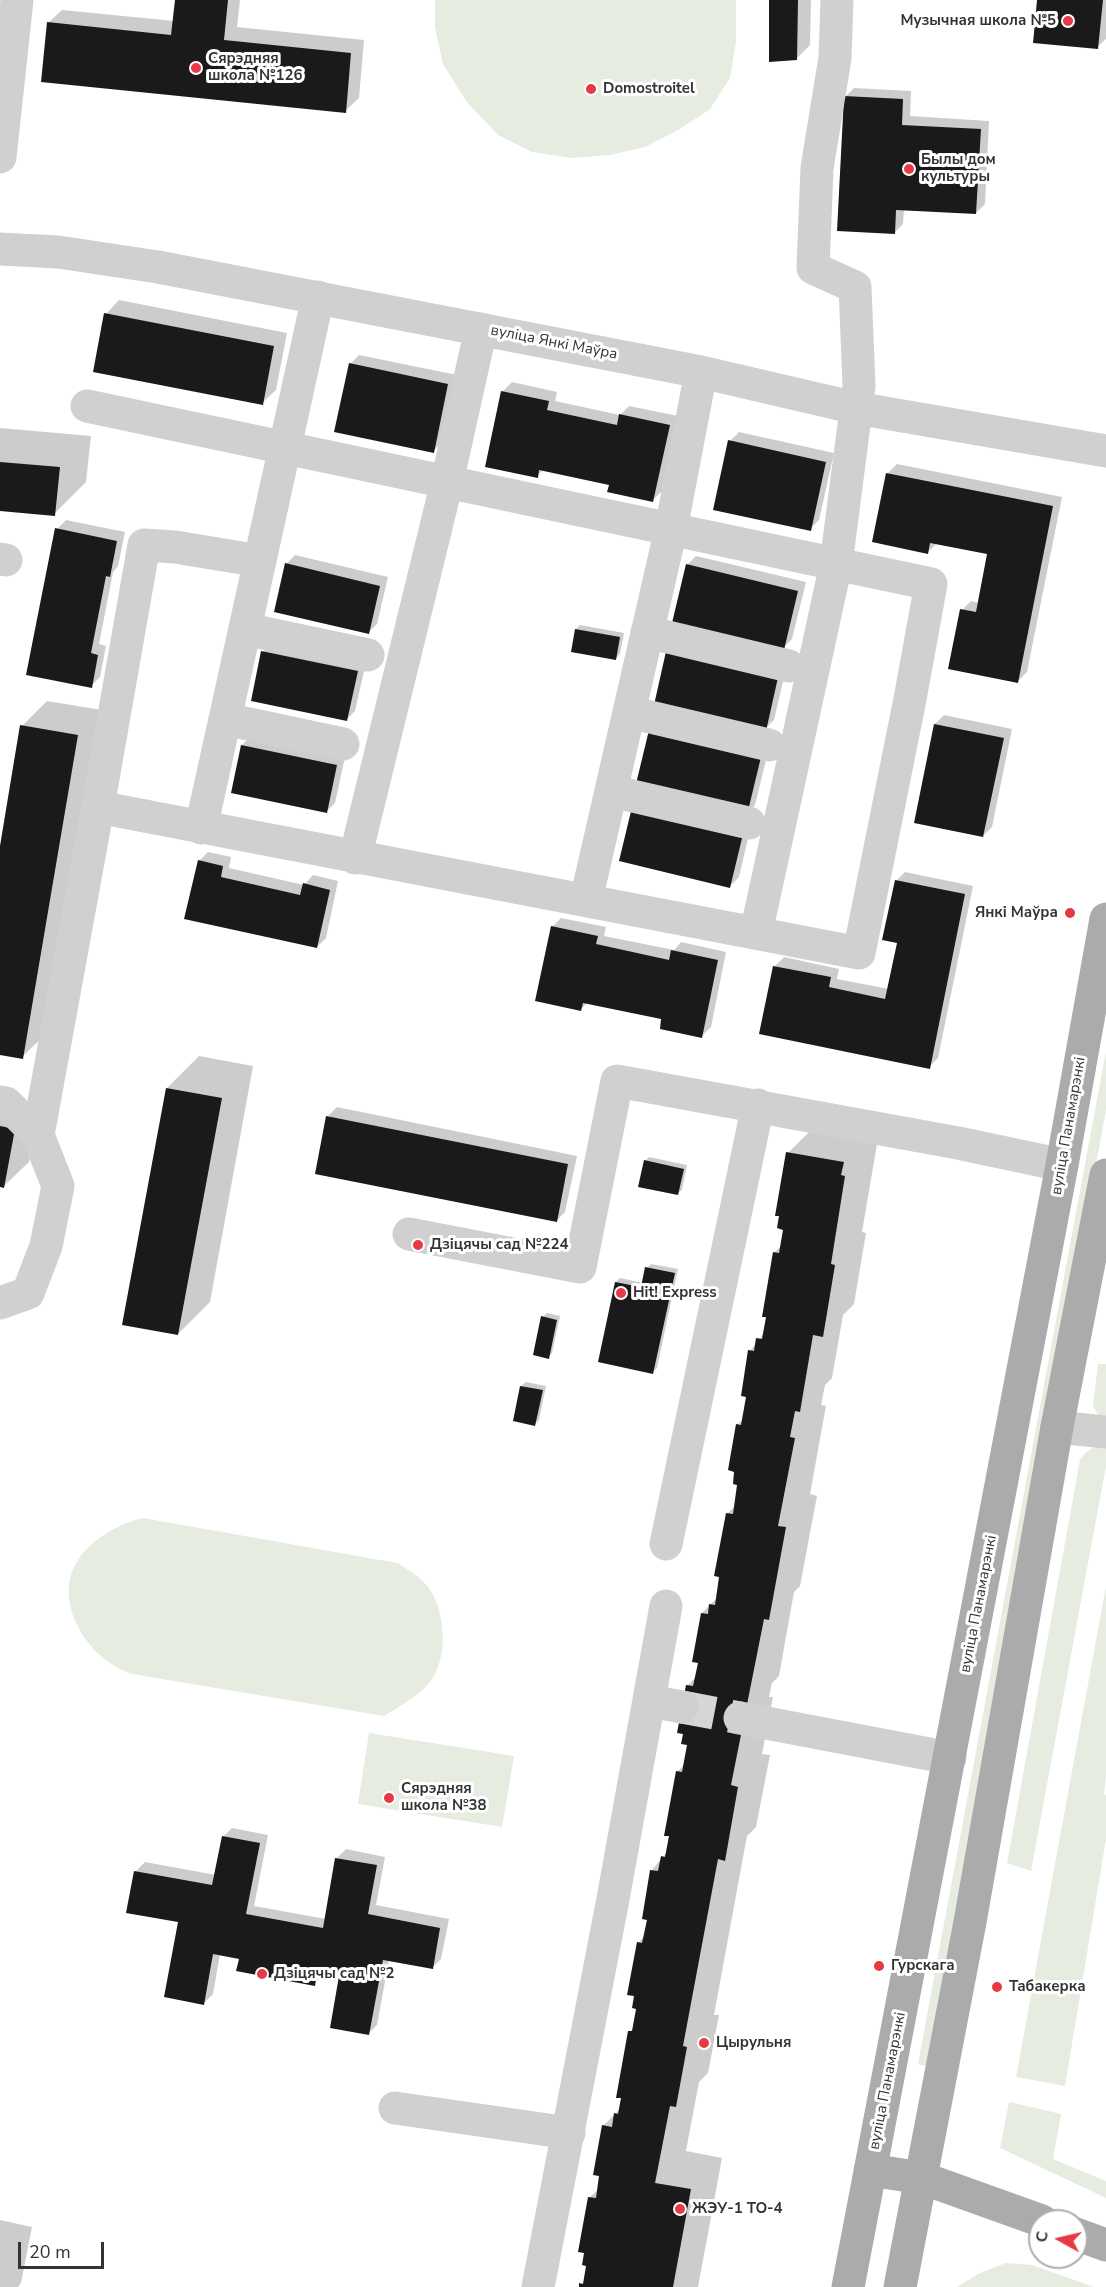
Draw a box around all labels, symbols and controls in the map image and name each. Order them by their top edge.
place label: Музычная школа №5 [900,12,1056,30]
marker: Музычная школа №5 [1061,14,1075,28]
place label: Сярэдняя школа №126 [208,50,303,85]
marker: Сярэдняя школа №126 [189,61,203,75]
place label: Domostroitel [603,80,695,98]
marker: Domostroitel [584,82,598,96]
place label: Былы дом культуры [921,151,996,186]
marker: Былы дом культуры [902,162,916,176]
street label: вуліца Янкі Маўра [489,322,619,364]
place label: Янкі Маўра [975,904,1058,922]
marker: Янкі Маўра [1063,906,1077,920]
street label: вуліца Панамарэнкі [1048,1056,1090,1196]
place label: Дзіцячы сад №224 [430,1236,568,1254]
marker: Дзіцячы сад №224 [411,1238,425,1252]
place label: Hit! Express [633,1284,717,1302]
marker: Hit! Express [614,1286,628,1300]
street label: вуліца Панамарэнкі [957,1534,1001,1674]
place label: Сярэдняя школа №38 [401,1780,487,1815]
marker: Сярэдняя школа №38 [382,1791,396,1805]
place label: Гурскага [891,1957,955,1975]
marker: Гурскага [872,1959,886,1973]
place label: Дзіцячы сад №2 [274,1965,394,1983]
marker: Дзіцячы сад №2 [255,1967,269,1981]
place label: Табакерка [1009,1978,1086,1996]
marker: Табакерка [990,1980,1004,1994]
street label: вуліца Панамарэнкі [866,2011,910,2151]
place label: Цырульня [716,2034,791,2052]
marker: Цырульня [697,2036,711,2050]
place label: ЖЭУ-1 ТО-4 [692,2200,782,2218]
marker: ЖЭУ-1 ТО-4 [673,2202,687,2216]
north arrow [1028,2209,1088,2269]
scale bar [21,2230,106,2268]
text: С [1031,2230,1054,2244]
text: 20 m [29,2240,71,2264]

